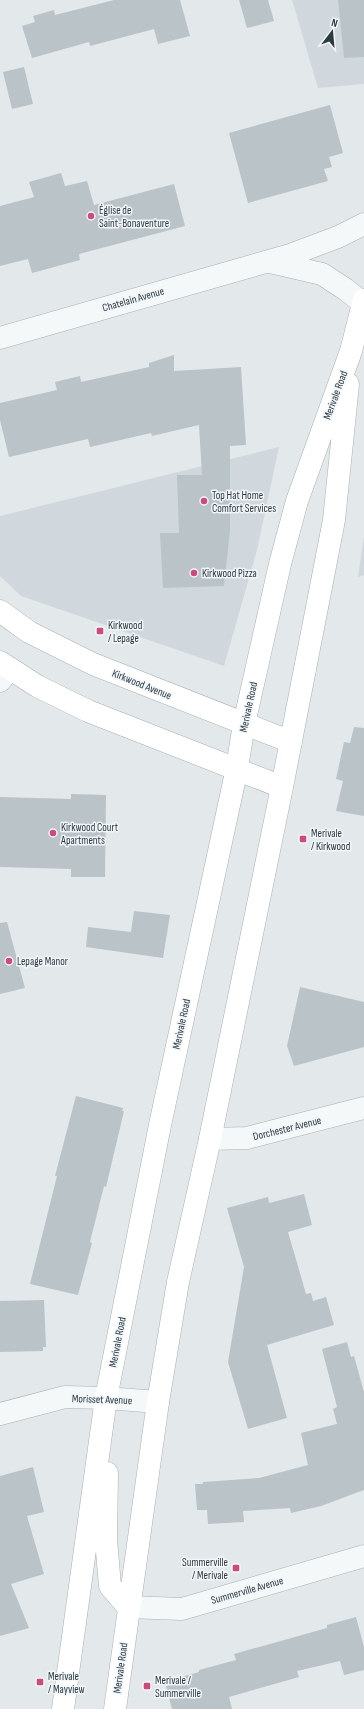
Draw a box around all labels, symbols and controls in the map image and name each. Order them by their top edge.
north arrow [312,12,352,52]
text: N [330,16,339,30]
place label: Église de Saint-Bonaventure [99,204,169,230]
marker: Église de Saint-Bonaventure [86,211,96,221]
street label: Chatelain Avenue [101,284,166,315]
street label: Merivale Road [321,369,350,421]
place label: Top Hat Home Comfort Services [212,489,276,515]
marker: Top Hat Home Comfort Services [199,496,209,506]
place label: Kirkwood Pizza [202,567,257,580]
marker: Kirkwood Pizza [189,568,199,578]
place label: Kirkwood / Lepage [108,619,143,645]
marker: Kirkwood / Lepage [95,626,105,636]
street label: Kirkwood Avenue [110,667,173,702]
street label: Merivale Road [237,680,260,733]
place label: Kirkwood Court Apartments [60,821,119,847]
place label: Merivale / Kirkwood [311,827,351,853]
marker: Kirkwood Court Apartments [48,828,58,838]
marker: Merivale / Kirkwood [298,834,308,844]
place label: Lepage Manor [17,955,68,968]
marker: Lepage Manor [4,956,14,966]
street label: Merivale Road [170,997,193,1050]
street label: Dorchester Avenue [252,1114,323,1143]
street label: Merivale Road [106,1315,129,1368]
street label: Morisset Avenue [72,1392,132,1407]
place label: Summerville / Merivale [182,1556,228,1582]
marker: Summerville / Merivale [231,1563,241,1573]
street label: Summerville Avenue [210,1574,285,1607]
street label: Merivale Road [111,1641,131,1694]
place label: Merivale / Mayview [48,1670,85,1696]
place label: Merivale / Summerville [155,1674,201,1700]
marker: Merivale / Mayview [35,1677,45,1687]
marker: Merivale / Summerville [142,1681,152,1691]

